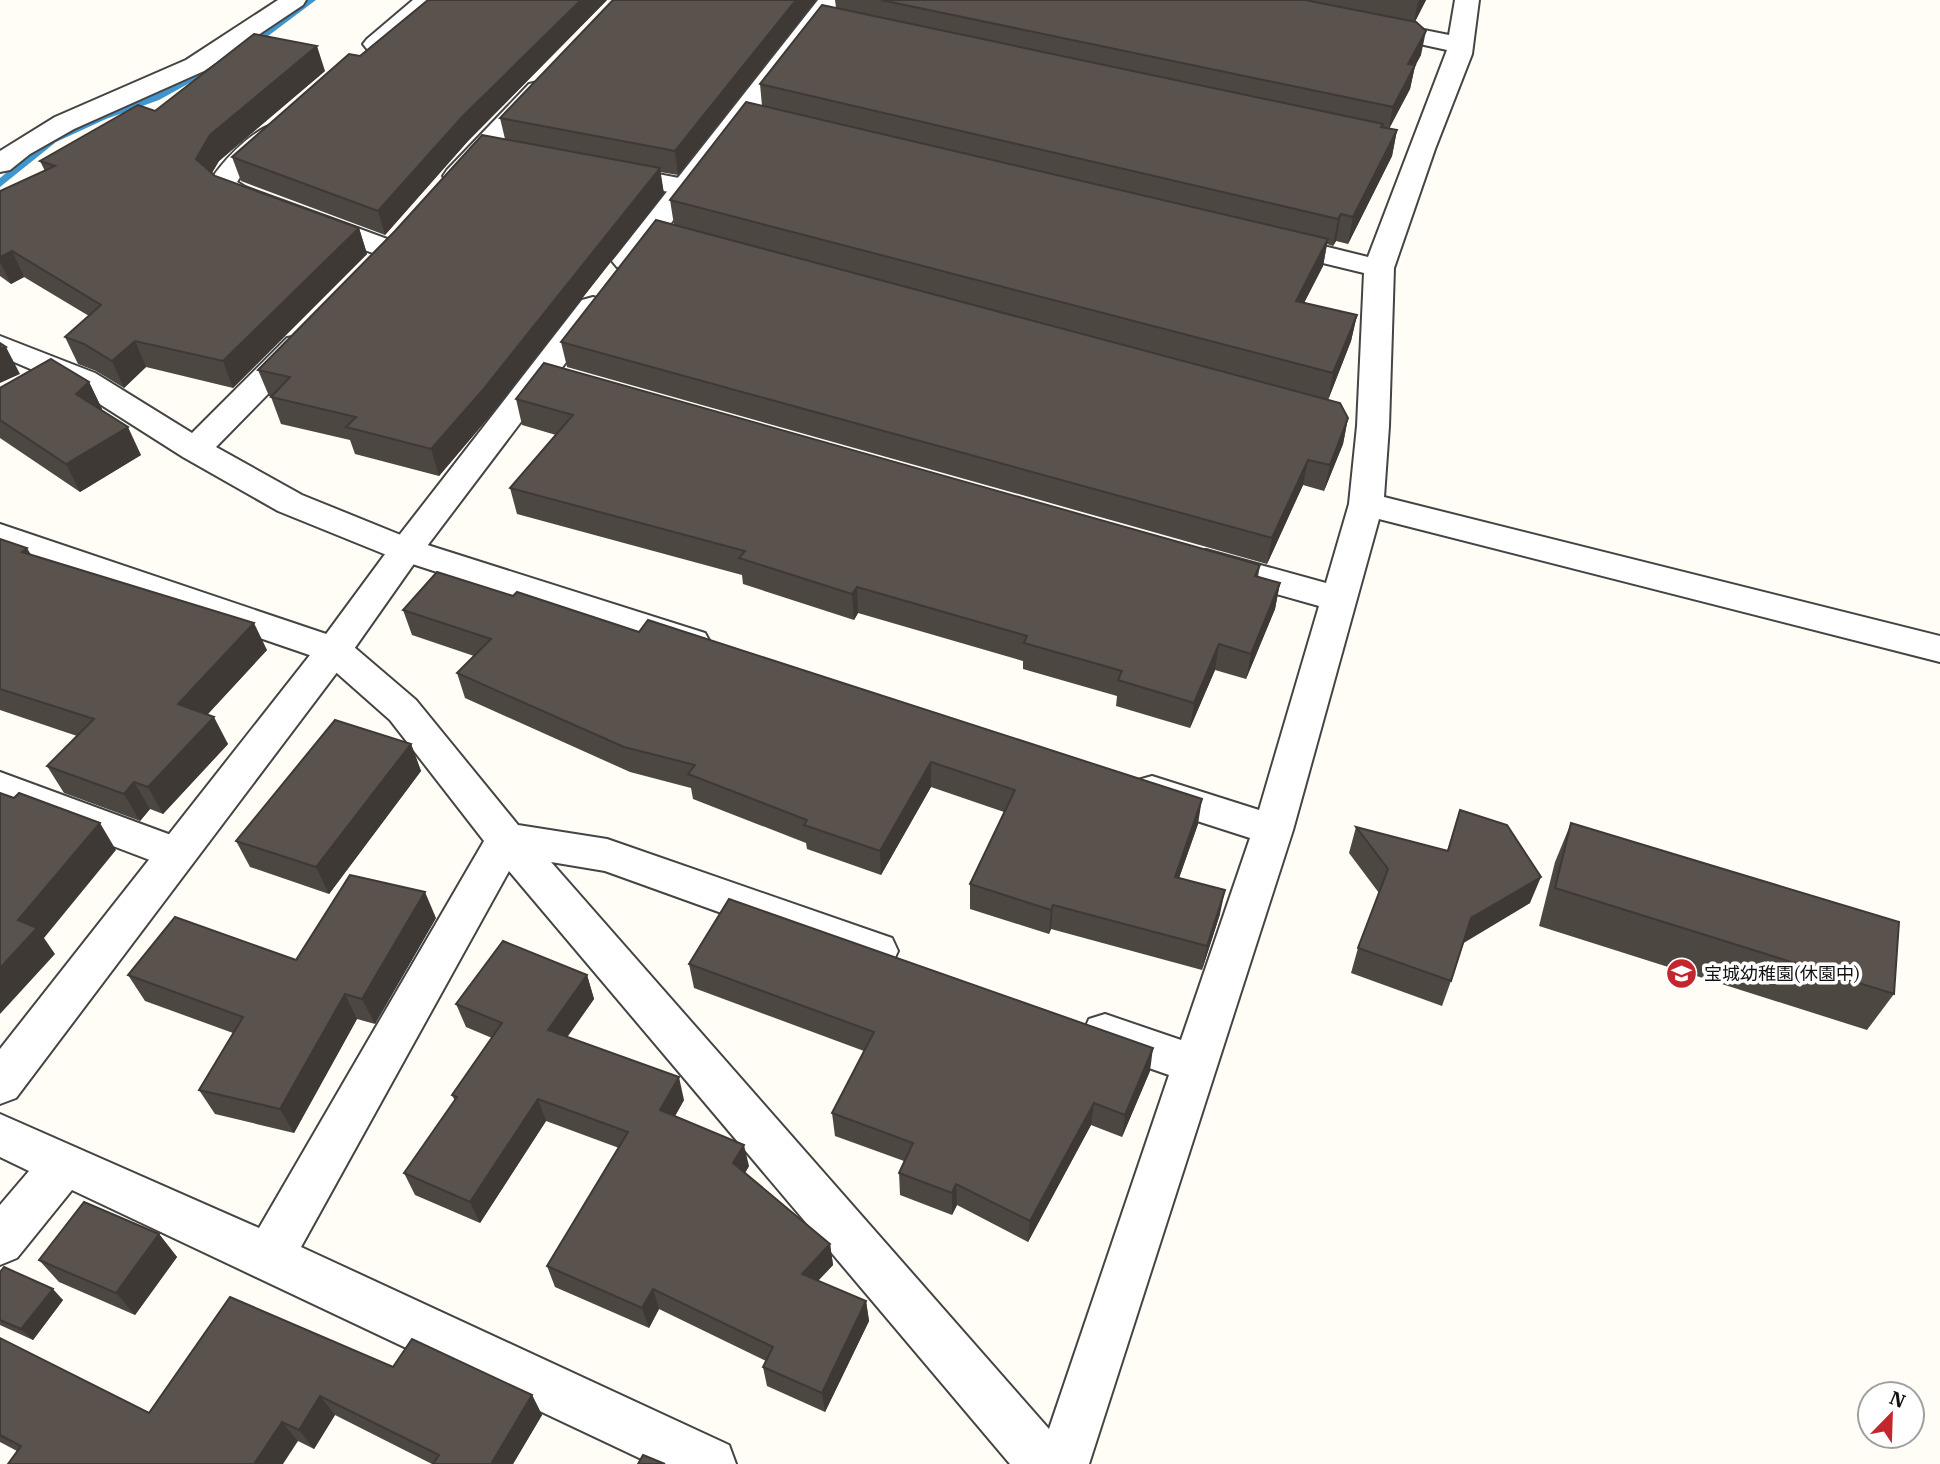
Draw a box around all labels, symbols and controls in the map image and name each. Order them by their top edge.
school or university icon: 宝城幼稚園(休園中) [1664,956,1698,990]
place label: 宝城幼稚園(休園中) [1704,962,1860,985]
north arrow [1856,1380,1926,1450]
text: N [1886,1385,1909,1413]

